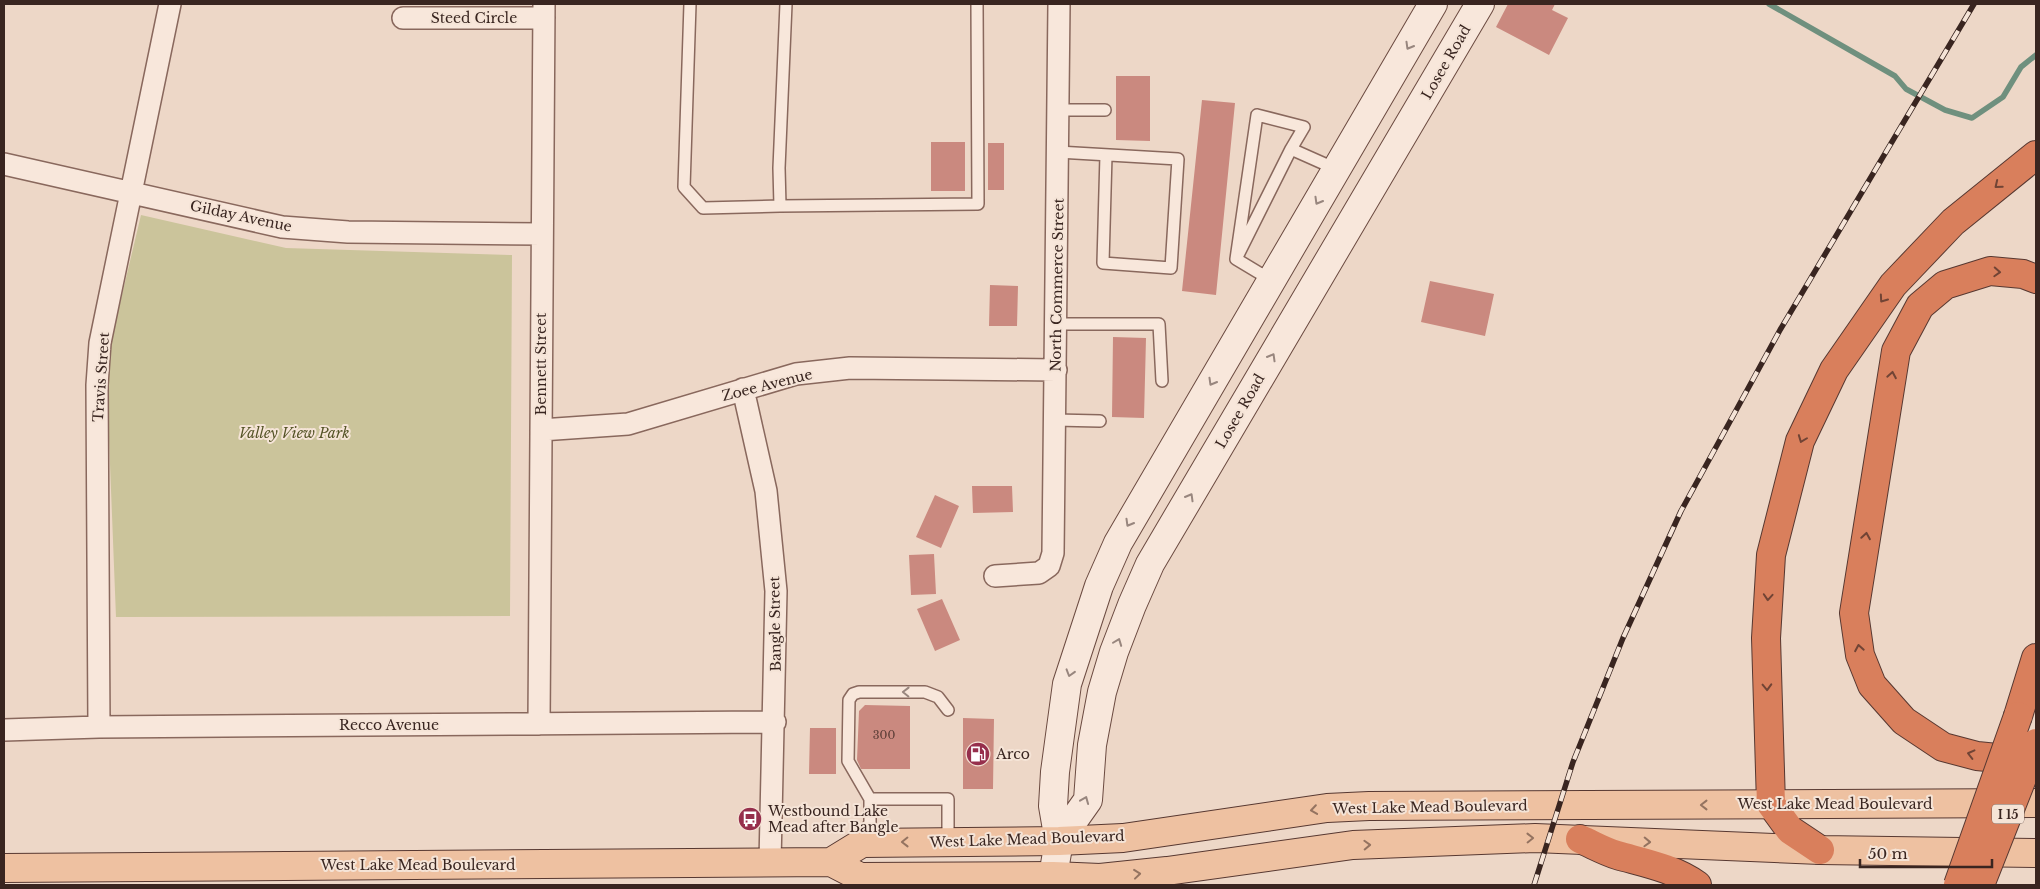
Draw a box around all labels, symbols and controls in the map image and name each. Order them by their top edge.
street label: Steed Circle [431,9,517,27]
street label: Losee Road [1417,21,1475,102]
one-way arrow [1405,40,1415,49]
one-way arrow [1995,180,2004,188]
street label: Gilday Avenue [188,196,294,236]
one-way arrow [1314,196,1324,205]
street label: North Commerce Street [1046,197,1068,372]
one-way arrow [1993,267,2001,278]
one-way arrow [1880,293,1889,303]
street label: Bennett Street [532,312,550,415]
street label: Travis Street [89,331,113,423]
one-way arrow [1266,353,1276,362]
street label: Zoee Avenue [720,365,814,405]
street label: Losee Road [1211,370,1269,451]
one-way arrow [1886,371,1896,380]
one-way arrow [1208,377,1218,386]
park label: Valley View Park [239,424,349,442]
one-way arrow [1798,434,1808,443]
one-way arrow [1183,493,1193,502]
one-way arrow [1126,517,1136,526]
one-way arrow [1860,531,1870,540]
street label: Bangle Street [765,576,785,672]
one-way arrow [1763,594,1774,602]
one-way arrow [1112,638,1122,647]
one-way arrow [1855,644,1865,653]
one-way arrow [1065,669,1075,677]
one-way arrow [1762,684,1772,691]
one-way arrow [902,687,910,697]
street label: Recco Avenue [339,716,439,734]
house number: 300 [873,728,895,742]
fuel station icon: Arco [965,741,991,767]
place label: Arco [995,745,1030,763]
one-way arrow [1966,749,1975,760]
street label: West Lake Mead Boulevard [1736,795,1933,813]
one-way arrow [1079,796,1089,805]
street label: West Lake Mead Boulevard [1331,796,1528,818]
one-way arrow [1700,799,1708,810]
place label: Westbound Lake Mead after Bangle [767,802,898,836]
one-way arrow [1310,804,1318,815]
road number: I 15 [1992,804,2024,824]
bus stop icon: Westbound Lake Mead after Bangle [737,806,763,832]
street label: West Lake Mead Boulevard [928,827,1125,851]
one-way arrow [1526,833,1534,844]
scale bar [1860,836,1992,868]
one-way arrow [901,837,909,847]
one-way arrow [1643,837,1651,848]
one-way arrow [1363,839,1371,850]
text: 50 m [1868,844,1908,863]
street label: West Lake Mead Boulevard [319,856,516,874]
one-way arrow [1133,869,1141,880]

